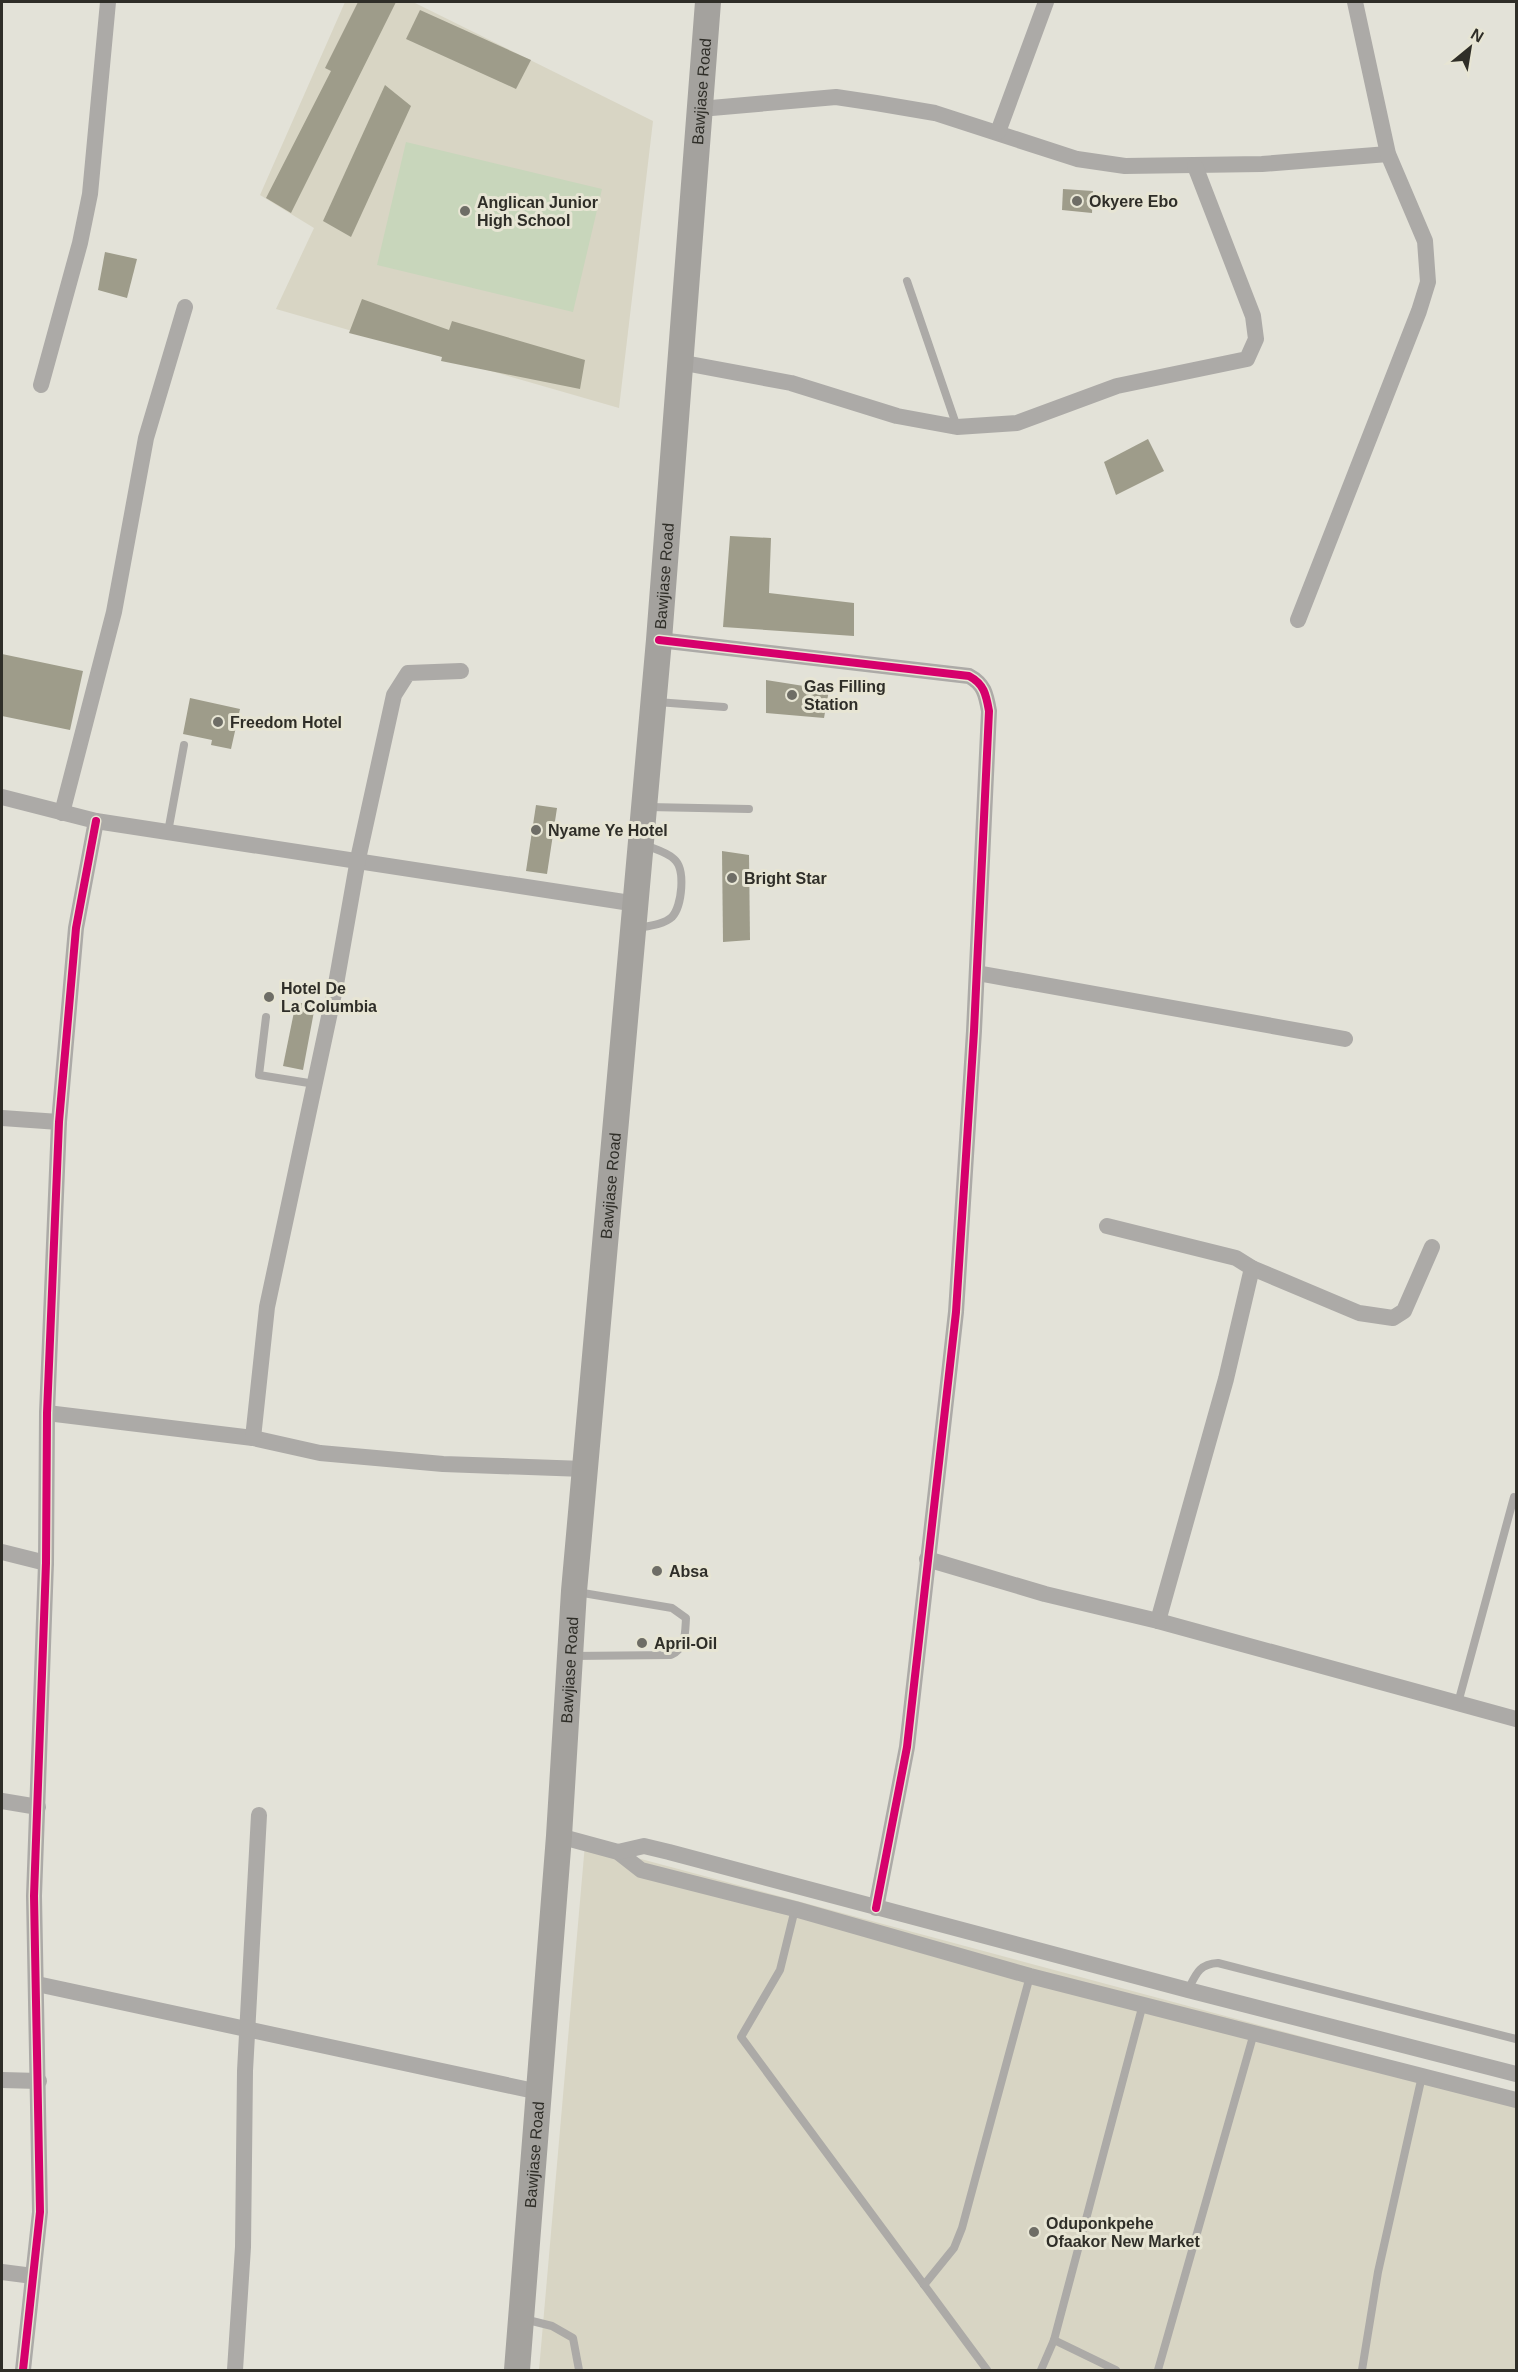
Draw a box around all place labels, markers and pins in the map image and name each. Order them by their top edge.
place label: Okyere Ebo [1089,193,1178,210]
place label: Anglican Junior High School [477,194,598,229]
marker: Okyere Ebo [1070,194,1084,208]
marker: Anglican Junior High School [458,204,472,218]
place label: Gas Filling Station [804,678,886,713]
marker: Gas Filling Station [785,688,799,702]
place label: Freedom Hotel [230,714,342,731]
marker: Freedom Hotel [211,715,225,729]
place label: Nyame Ye Hotel [548,822,668,839]
marker: Nyame Ye Hotel [529,823,543,837]
place label: Bright Star [744,870,827,887]
marker: Bright Star [725,871,739,885]
place label: Hotel De La Columbia [281,980,377,1015]
marker: Hotel De La Columbia [262,990,276,1004]
place label: Absa [669,1563,708,1580]
marker: Absa [650,1564,664,1578]
place label: April-Oil [654,1635,717,1652]
marker: April-Oil [635,1636,649,1650]
place label: Oduponkpehe Ofaakor New Market [1046,2215,1201,2250]
marker: Oduponkpehe Ofaakor New Market [1027,2225,1041,2239]

